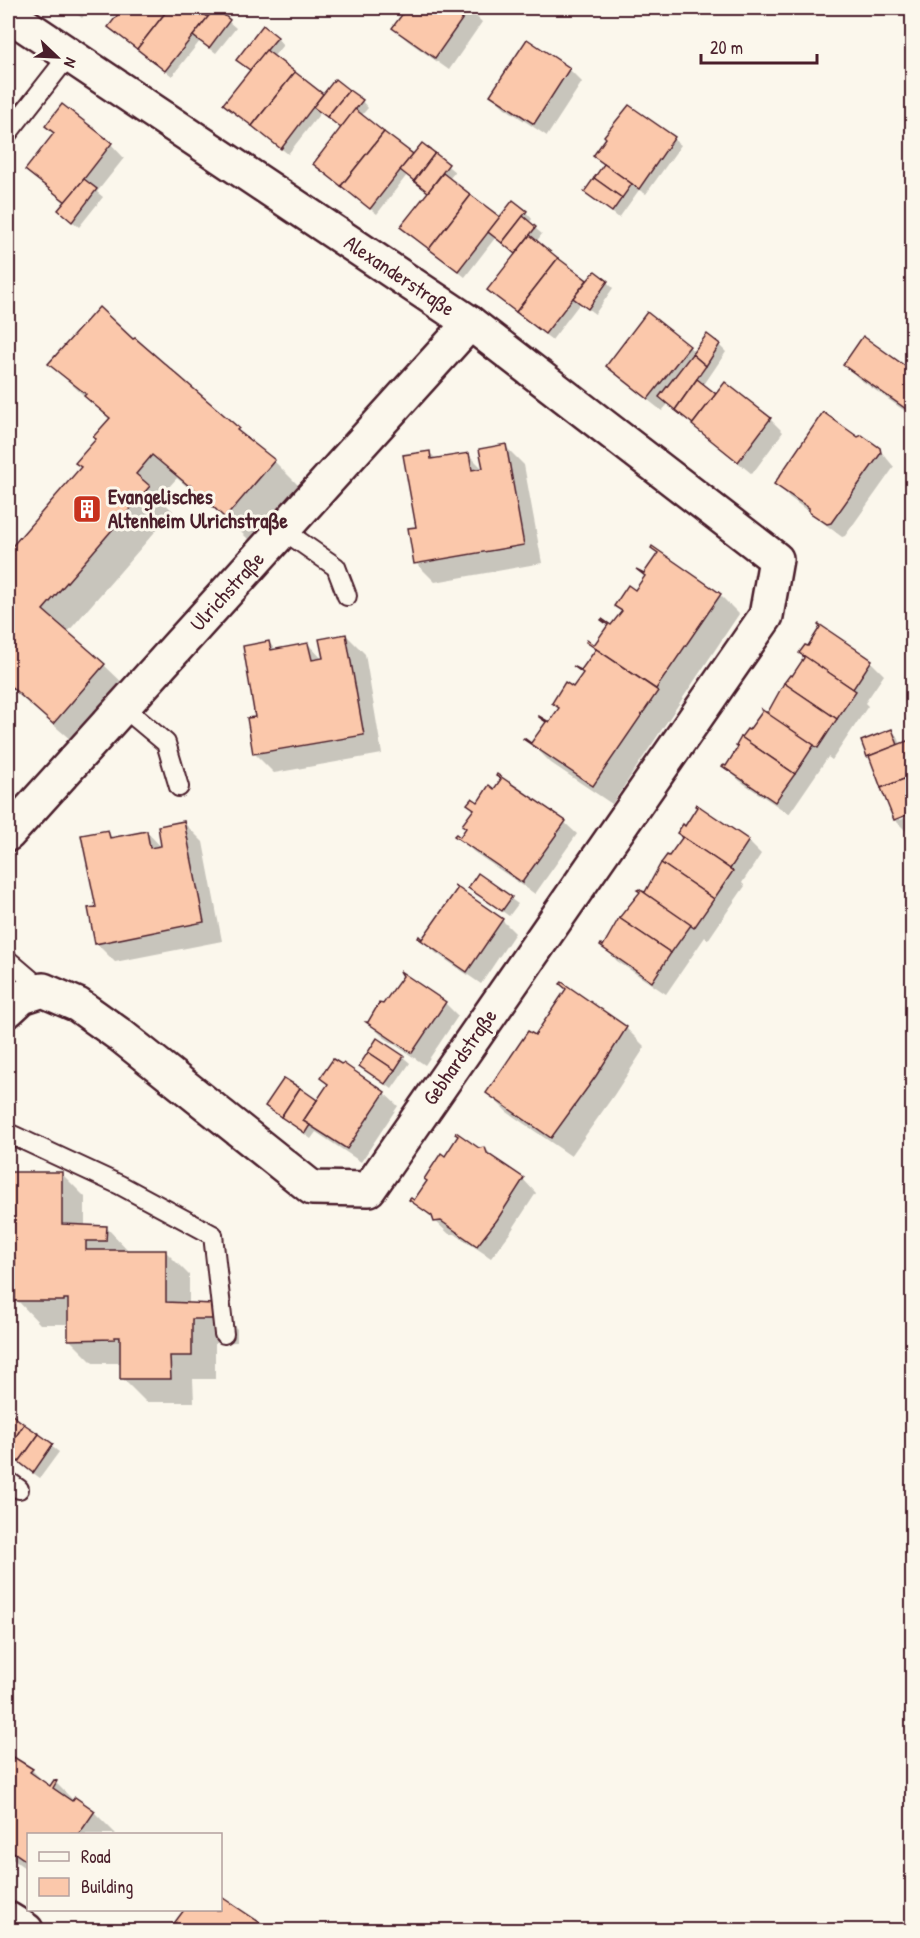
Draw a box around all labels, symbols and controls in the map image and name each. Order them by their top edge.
north arrow [27,27,87,87]
scale bar [701,27,816,65]
text: 20 m [710,35,743,60]
text: N [59,55,83,72]
street label: Alexanderstraße [339,228,461,323]
place label: Evangelisches Altenheim Ulrichstraße [108,482,289,536]
building icon: Evangelisches Altenheim Ulrichstraße [71,493,103,525]
street label: Ulrichstraße [183,545,271,637]
street label: Gebhardstraße [416,1003,503,1111]
legend [27,1833,222,1911]
text: Road [81,1844,111,1869]
text: Building [81,1874,133,1899]

